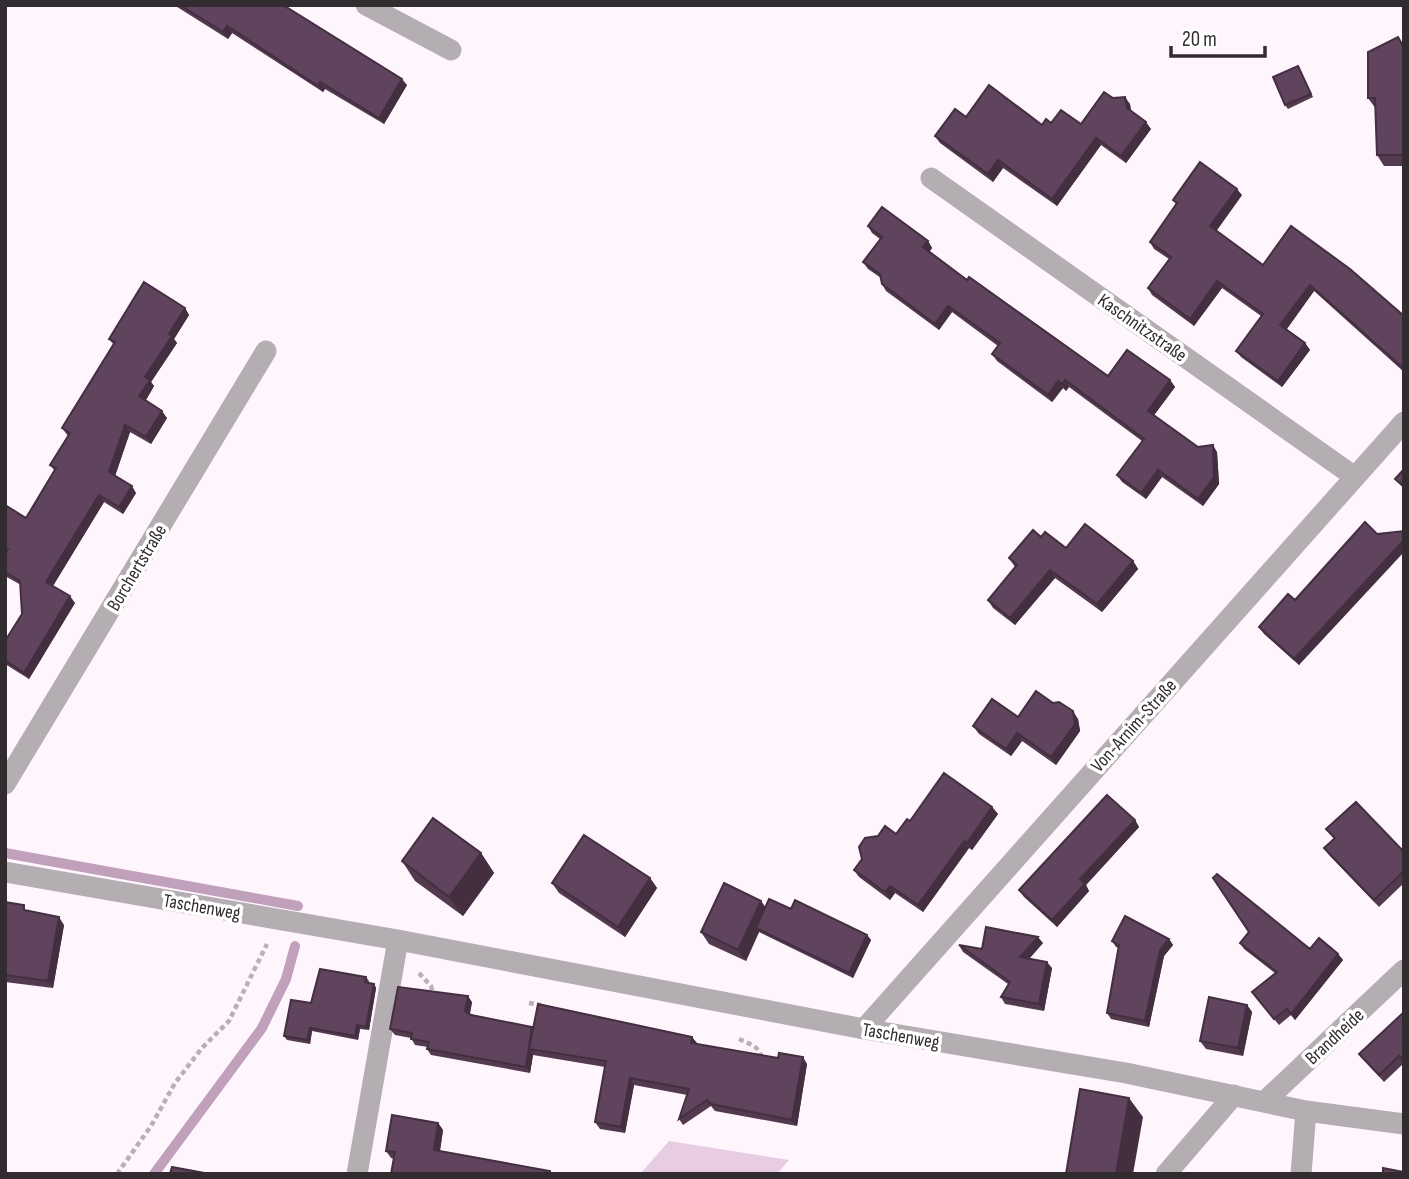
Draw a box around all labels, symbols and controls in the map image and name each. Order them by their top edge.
scale bar [1171,14,1266,58]
text: 20 m [1182,27,1217,52]
street label: Kaschnitzstraße [1093,289,1191,367]
street label: Borchertstraße [102,520,172,615]
street label: Von-Arnim-Straße [1086,675,1182,777]
street label: Taschenweg [161,889,243,926]
street label: Brandheide [1301,1004,1369,1070]
street label: Taschenweg [860,1018,942,1055]

